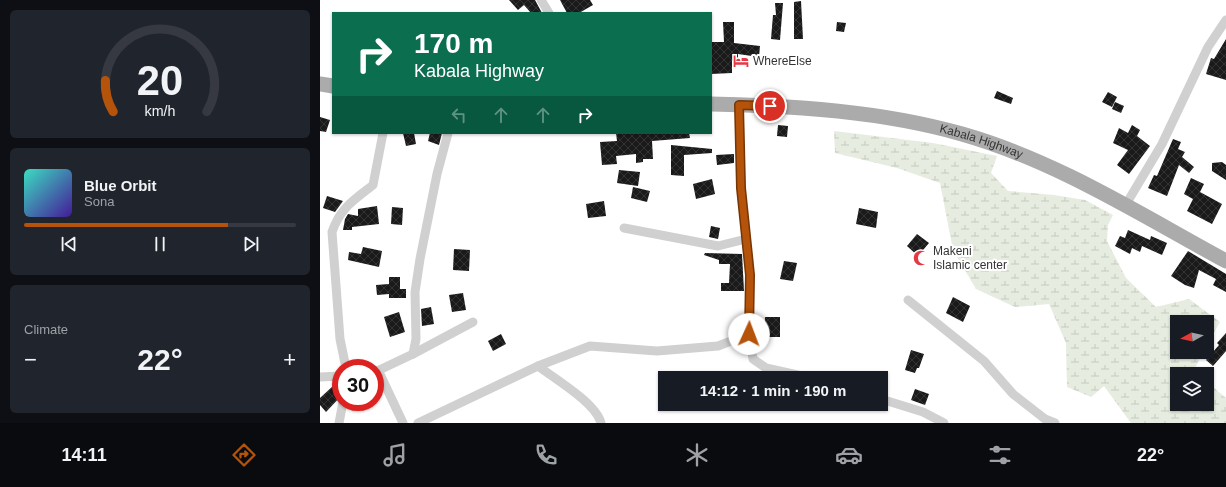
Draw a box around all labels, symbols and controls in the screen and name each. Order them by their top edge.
icon: right [348,28,400,80]
text: 170 m [414,28,493,59]
hotel icon: WhereElse [732,52,750,70]
place label: WhereElse [753,54,812,68]
text: 20 [137,57,183,104]
text: Kabala Highway [414,61,544,81]
pin [753,89,787,123]
icon: arrive [759,95,781,117]
text: km/h [145,102,176,118]
icon: left [448,104,470,126]
icon: ahead [490,104,512,126]
icon: ahead [532,104,554,126]
icon: right [574,104,596,126]
street label: Kabala Highway [938,121,1025,162]
text: Blue Orbit [84,177,157,194]
text: Sona [84,194,114,209]
icon: previous [58,233,80,255]
icon: pause [149,233,171,255]
icon: next [240,233,262,255]
place label: Makeni Islamic center [933,244,1007,272]
mosque icon: Makeni Islamic center [912,249,930,267]
position arrow [728,313,770,355]
north arrow [1170,315,1214,359]
map controls [1170,315,1214,411]
text: Climate [24,322,68,337]
text: 22° [137,343,183,376]
text: − [24,347,37,372]
text: + [283,347,296,372]
speed limit sign: 30 [332,359,384,411]
button: layers [1170,367,1214,411]
text: 14:12 · 1 min · 190 m [700,382,846,399]
icon: directions [230,441,258,469]
icon: music [381,441,409,469]
icon: phone [532,441,560,469]
icon: climate [683,441,711,469]
icon: car [835,441,863,469]
icon: filters [986,441,1014,469]
text: 14:11 [62,445,107,465]
text: 22° [1137,445,1164,465]

